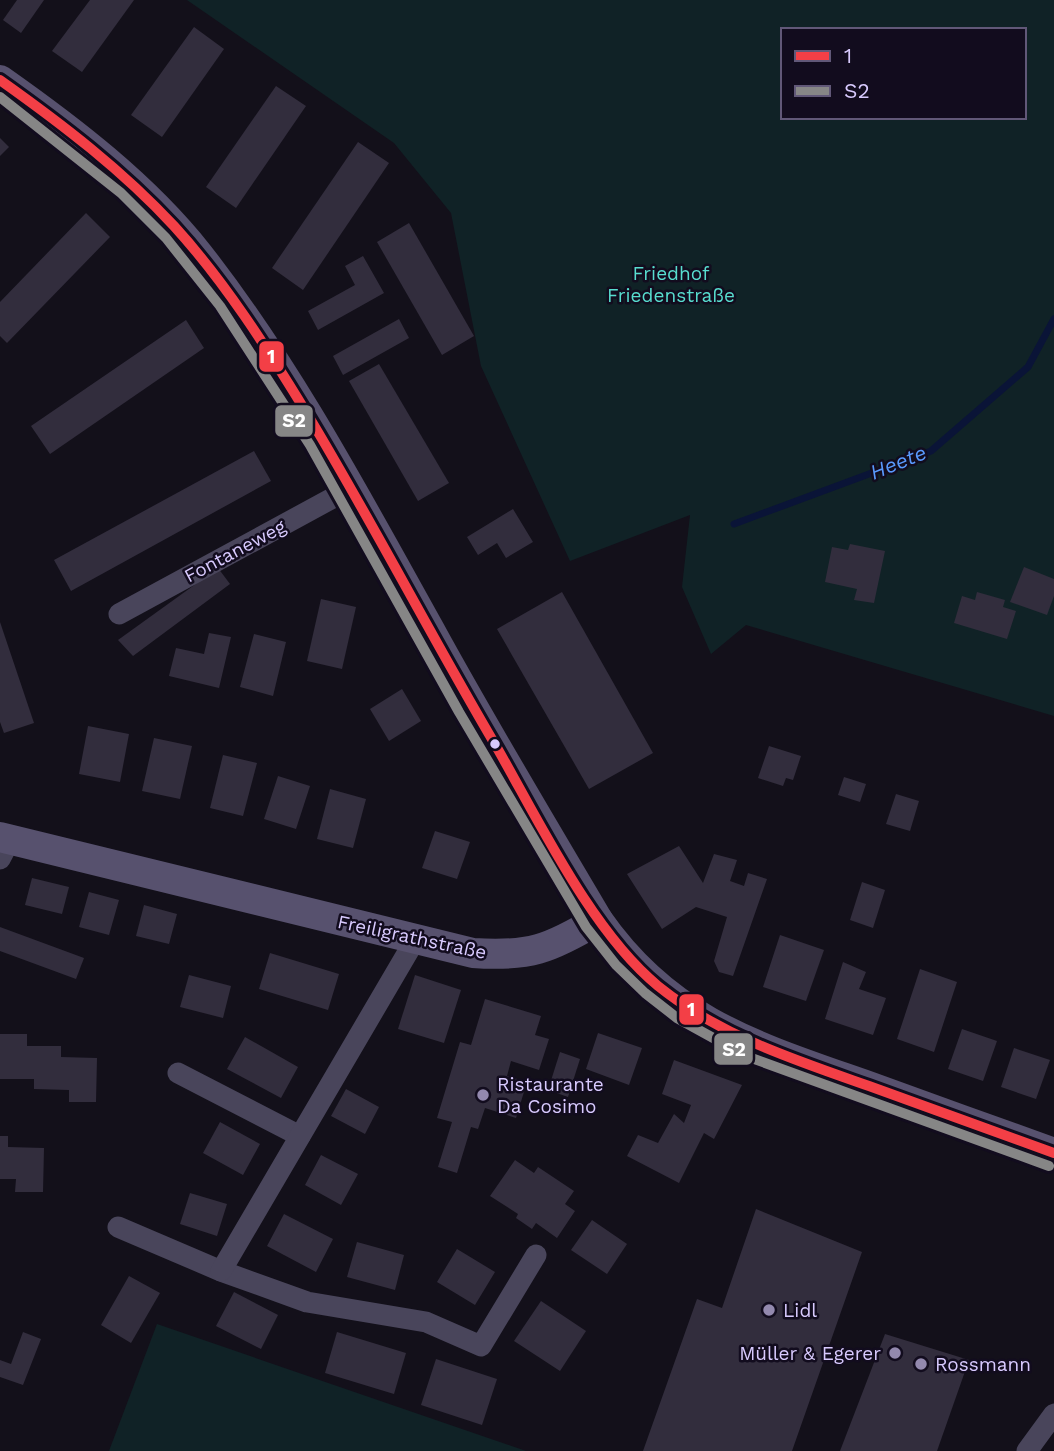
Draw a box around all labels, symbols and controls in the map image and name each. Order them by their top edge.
legend [781,28,1026,119]
text: 1 [844,43,852,68]
text: S2 [844,78,870,103]
park label: Friedhof Friedenstraße [607,262,735,307]
line badge: 1 [258,340,285,373]
text: 1 [267,345,275,368]
line badge: S2 [274,404,314,438]
text: S2 [282,409,306,432]
water label: Heete [866,439,930,485]
street label: Fontaneweg [180,514,290,587]
unlabelled marker [488,737,502,751]
street label: Freiligrathstraße [335,910,489,964]
line badge: 1 [678,993,705,1026]
text: 1 [687,998,695,1021]
line badge: S2 [713,1032,754,1066]
text: S2 [722,1038,746,1061]
place label: Ristaurante Da Cosimo [497,1073,604,1118]
marker: Ristaurante Da Cosimo [475,1087,491,1103]
place label: Lidl [783,1299,817,1322]
marker: Lidl [761,1302,777,1318]
place label: Müller & Egerer [739,1342,881,1365]
marker: Müller & Egerer [887,1345,903,1361]
place label: Rossmann [935,1353,1031,1376]
marker: Rossmann [913,1356,929,1372]

